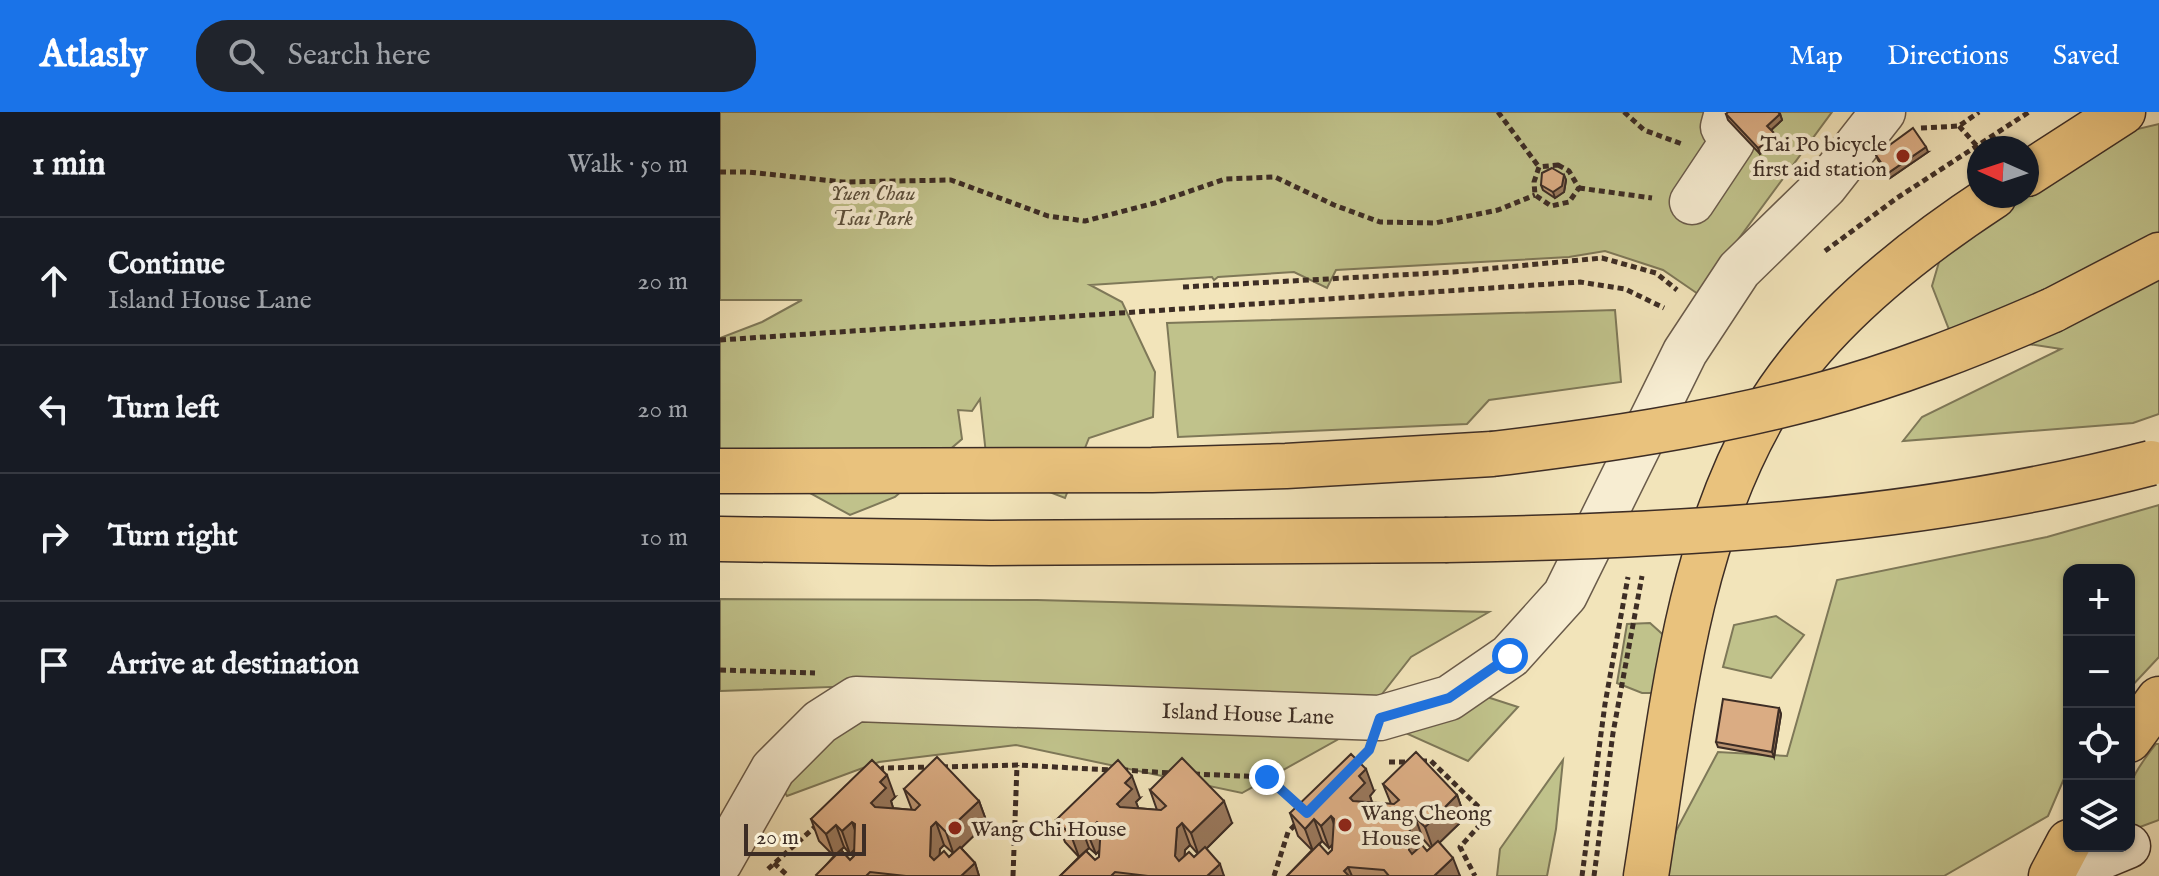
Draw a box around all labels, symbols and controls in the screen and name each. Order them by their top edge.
search box [196,20,756,92]
text: Atlasly [40,32,148,80]
icon: search [224,34,268,78]
text: Search here [288,37,431,75]
text: Map [1789,39,1843,74]
text: Directions [1887,39,2009,74]
text: Saved [2053,39,2119,74]
place label: Tai Po bicycle first aid station [1753,131,1887,184]
north arrow [1967,136,2039,208]
text: 1 min [32,143,106,186]
marker: Tai Po bicycle first aid station [1894,147,1912,165]
text: Walk · 50 m [568,148,688,181]
park label: Yuen Chau Tsai Park [830,180,916,233]
text: Continue [108,246,225,284]
icon: ahead [32,259,76,303]
text: 20 m [637,265,688,298]
text: Island House Lane [108,284,312,317]
icon: left [32,387,76,431]
text: Turn left [108,390,219,428]
text: 20 m [637,393,688,426]
icon: right [32,515,76,559]
text: Turn right [108,518,238,556]
text: 10 m [640,521,688,554]
map controls [2063,564,2135,852]
button: + [2063,564,2135,636]
button: − [2063,636,2135,708]
route start [1492,638,1528,674]
icon: arrive [32,643,76,687]
text: Arrive at destination [108,646,359,684]
street label: Island House Lane [1161,698,1335,732]
button: locate [2063,708,2135,780]
route end [1249,759,1285,795]
button: layers [2063,780,2135,852]
place label: Wang Cheong House [1361,800,1493,853]
place label: Wang Chi House [971,816,1126,844]
marker: Wang Cheong House [1336,816,1354,834]
marker: Wang Chi House [946,819,964,837]
scale bar [744,820,866,856]
text: 20 m [756,824,799,852]

